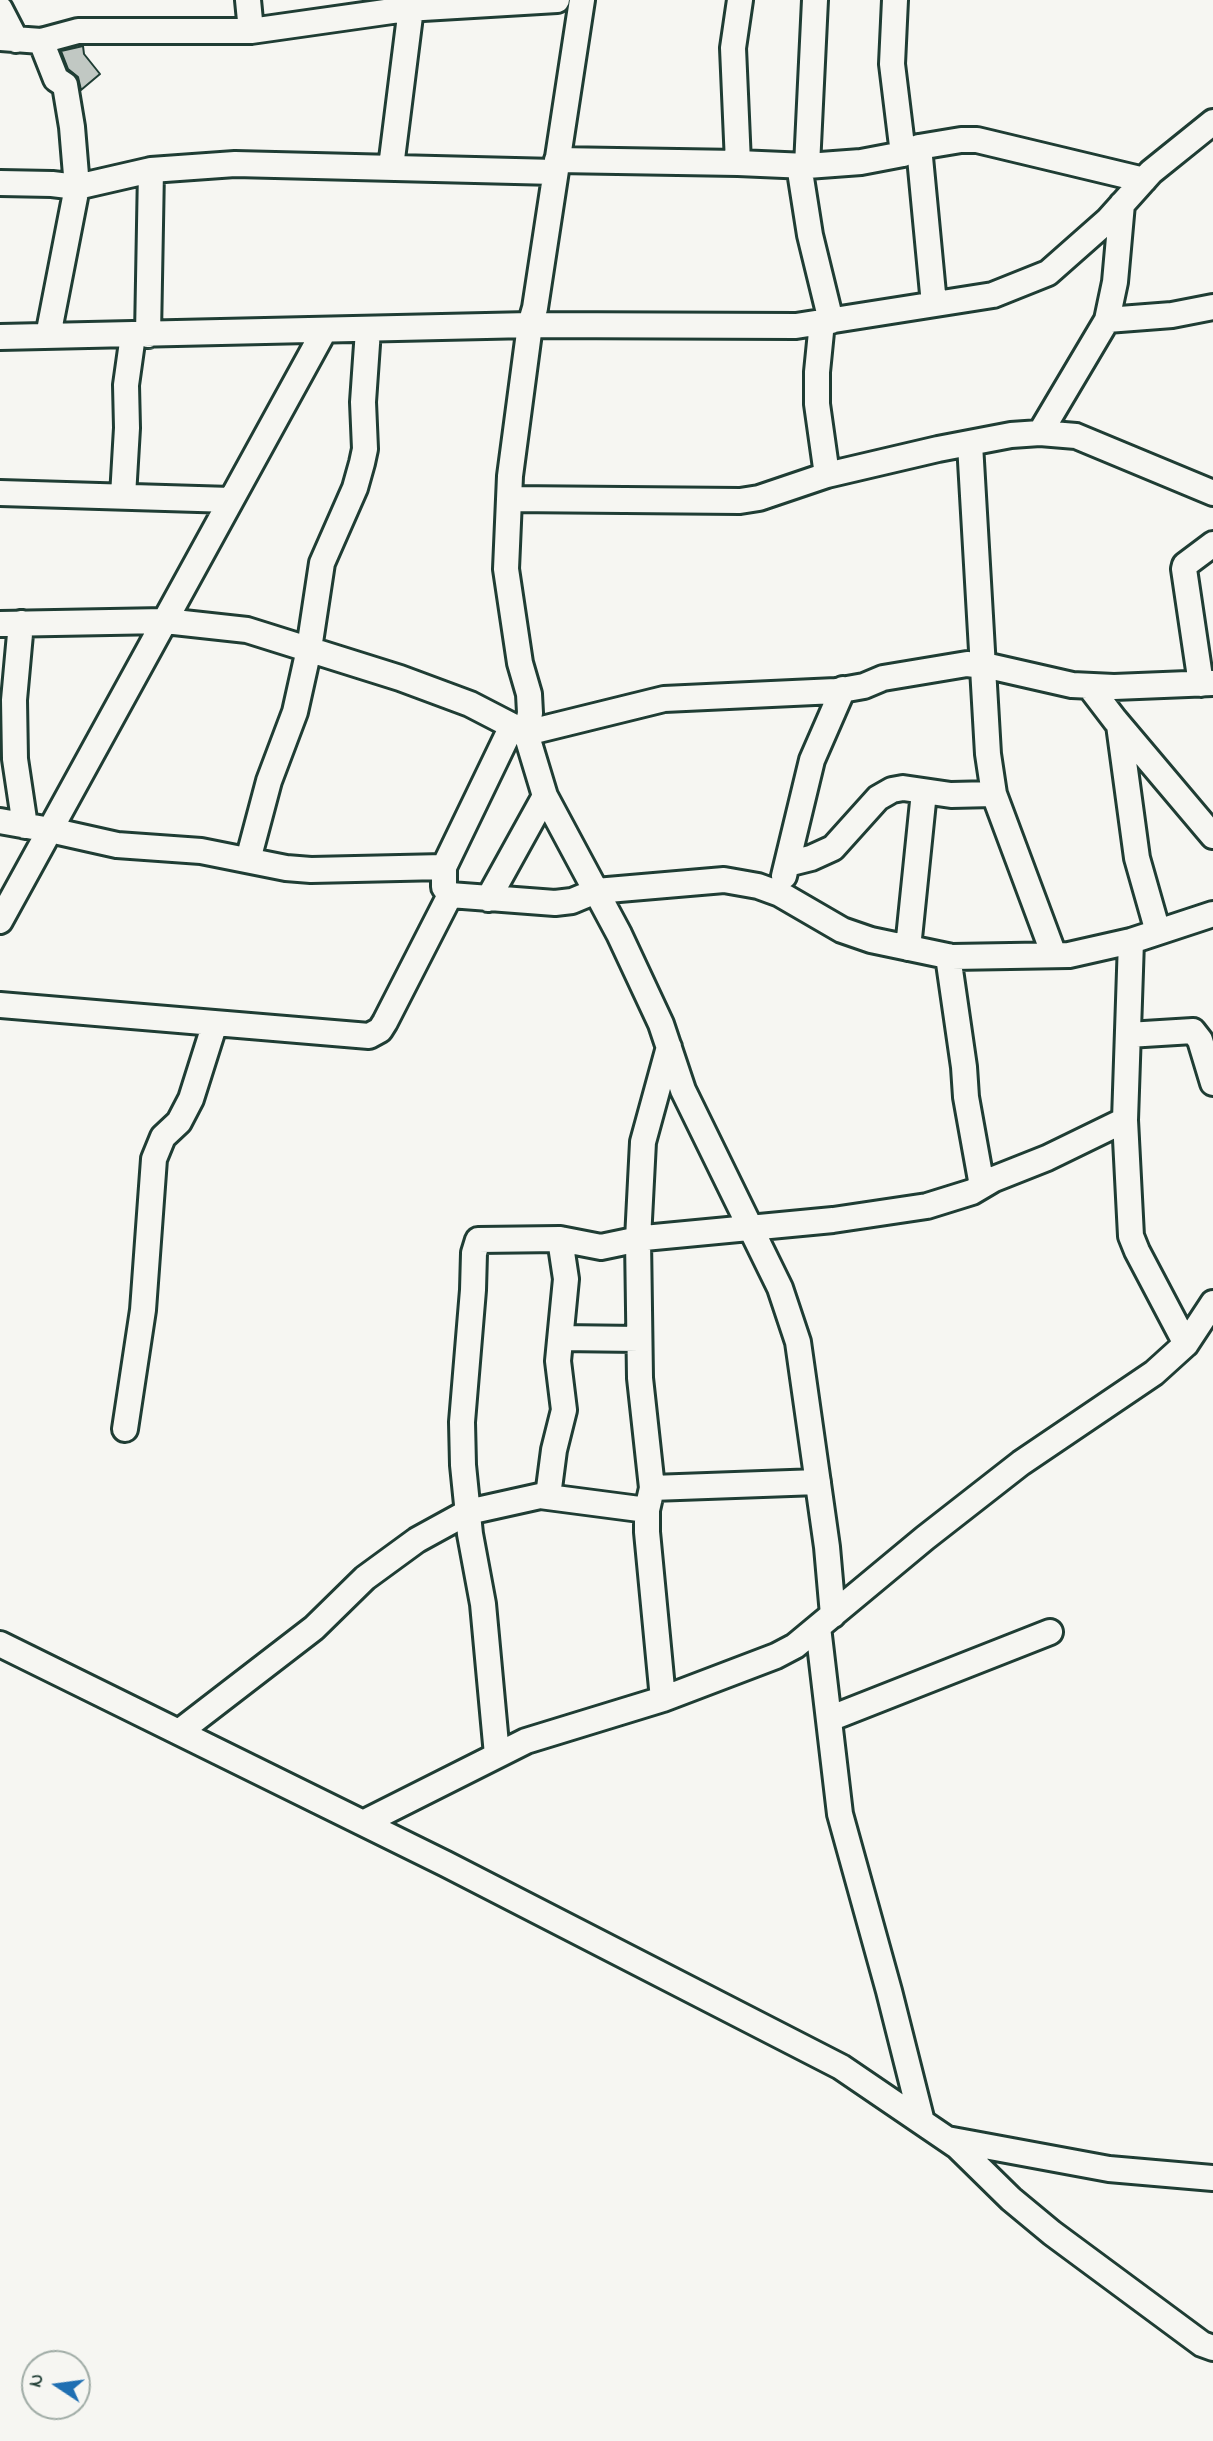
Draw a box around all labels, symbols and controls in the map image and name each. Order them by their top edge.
north arrow [21,2350,91,2420]
text: N [22,2371,52,2390]

